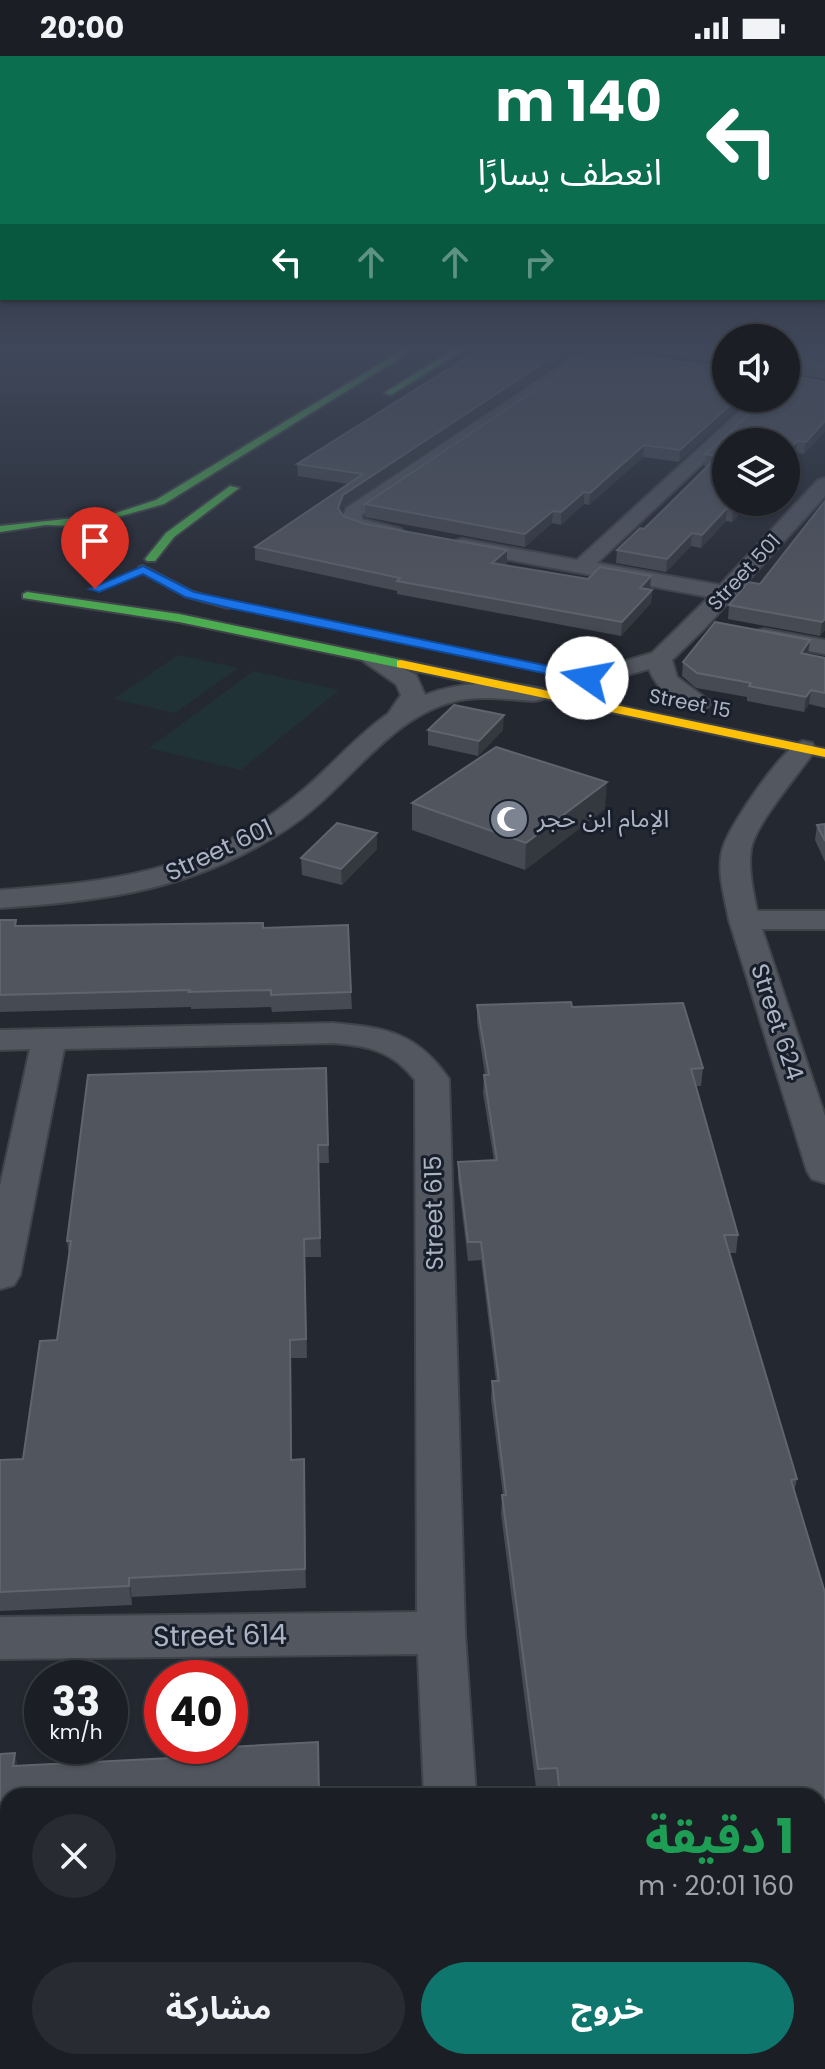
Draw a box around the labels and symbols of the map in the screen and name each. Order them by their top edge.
pin [61,507,129,589]
street label: Street 501 [701,528,787,616]
position arrow [545,636,629,720]
street label: Street 15 [647,681,733,725]
mosque icon: الإمام ابن حجر [488,798,530,840]
place label: الإمام ابن حجر [536,802,669,837]
street label: Street 601 [160,810,278,889]
street label: Street 624 [743,959,812,1084]
street label: Street 615 [416,1155,451,1271]
street label: Street 614 [153,1615,287,1656]
speed limit sign: 40 [144,1660,248,1764]

